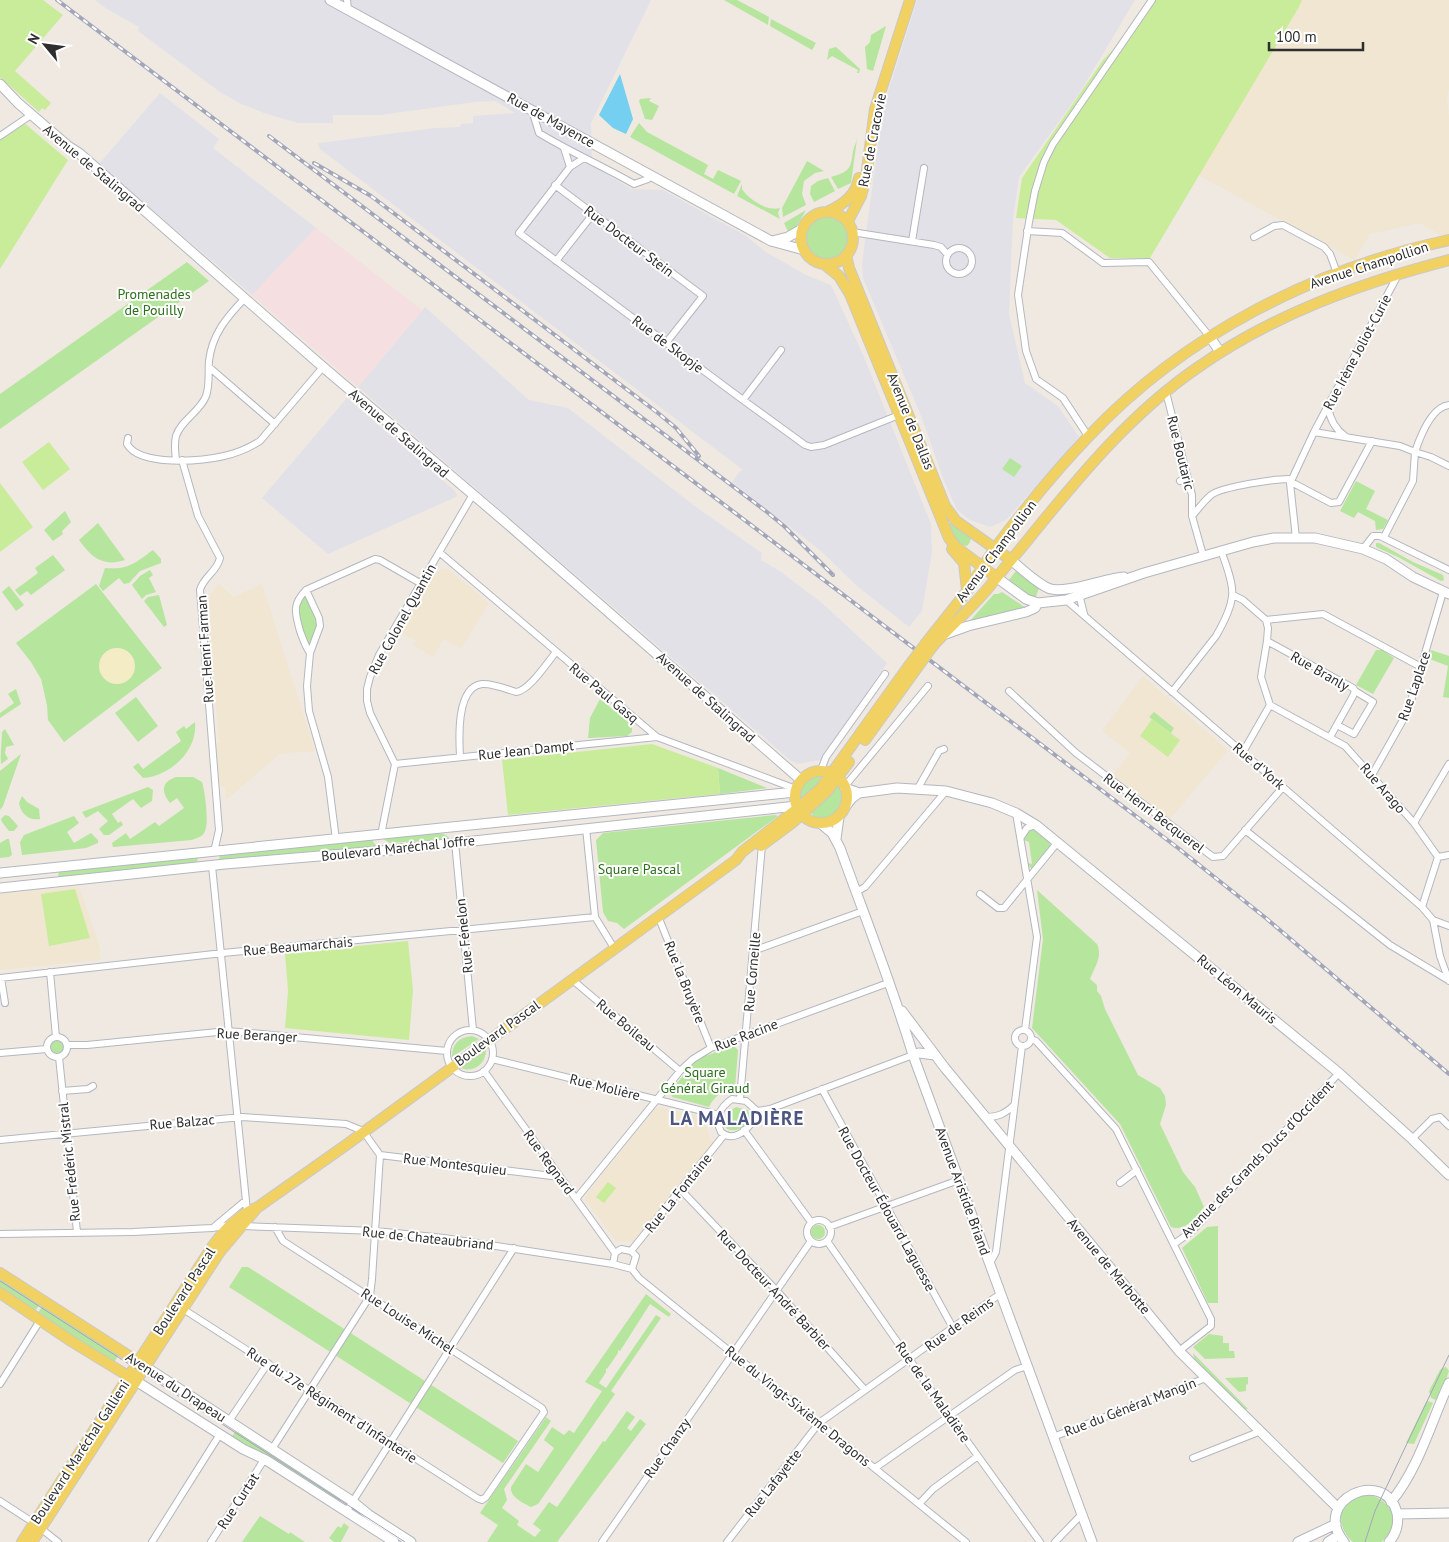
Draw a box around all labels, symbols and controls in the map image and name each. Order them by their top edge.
north arrow [20,20,70,70]
scale bar [1269,20,1363,52]
text: 100 m [1276,27,1317,46]
text: N [24,30,44,47]
street label: Rue de Mayence [504,89,598,151]
street label: Rue de Cracovie [854,91,890,189]
street label: Avenue de Stalingrad [39,120,149,216]
street label: Rue Docteur Stein [581,201,677,281]
street label: Avenue Champollion [1307,237,1431,293]
park label: Promenades de Pouilly [117,285,191,319]
street label: Rue Irène Joliot-Curie [1319,291,1395,413]
street label: Rue de Skopje [629,311,707,377]
street label: Avenue de Dallas [883,370,939,472]
street label: Avenue de Stalingrad [345,384,453,482]
street label: Rue Boutaric [1163,414,1199,492]
street label: Avenue Champollion [952,496,1040,606]
street label: Rue Colonel Quantin [364,561,440,677]
street label: Rue Henri Farman [192,595,218,703]
street label: Rue Branly [1287,647,1353,695]
street label: Avenue de Stalingrad [653,648,759,746]
street label: Rue Laplace [1394,649,1434,723]
street label: Rue Paul Gasq [566,659,642,727]
street label: Rue Jean Dampt [477,736,575,764]
street label: Rue d'York [1229,738,1289,794]
street label: Rue Arago [1356,759,1410,817]
street label: Rue Henri Becquerel [1100,769,1208,857]
street label: Boulevard Maréchal Joffre [320,831,476,865]
park label: Square Pascal [598,860,680,878]
street label: Rue Fénelon [451,898,477,974]
street label: Rue Corneille [740,931,764,1013]
street label: Rue Beaumarchais [242,932,354,960]
street label: Rue la Bruyère [660,938,710,1026]
street label: Rue Léon Mauris [1193,950,1281,1028]
street label: Rue Boileau [593,995,659,1055]
street label: Boulevard Pascal [451,996,543,1070]
street label: Rue Racine [712,1015,780,1055]
street label: Rue Beranger [216,1024,298,1046]
park label: Square Général Giraud [660,1063,750,1097]
street label: Rue Molière [568,1070,642,1104]
street label: Avenue des Grands Ducs d'Occident [1177,1076,1337,1242]
street label: Rue Frédéric Mistral [54,1101,84,1223]
district label: LA MALADIÈRE [670,1106,804,1130]
street label: Rue Balzac [149,1110,215,1134]
street label: Rue Docteur Édouard Laguesse [834,1124,940,1294]
street label: Avenue Aristide Briand [931,1124,995,1258]
street label: Rue Regnard [519,1126,579,1198]
street label: Rue Montesquieu [402,1149,508,1179]
street label: Rue La Fontaine [641,1150,715,1236]
street label: Avenue de Marbotte [1063,1214,1155,1318]
street label: Rue de Chateaubriand [361,1222,495,1254]
street label: Rue Docteur André Barbier [713,1226,835,1354]
street label: Boulevard Pascal [149,1244,219,1338]
street label: Rue Louise Michel [358,1284,458,1358]
street label: Rue de Reims [921,1293,997,1355]
street label: Rue de la Maladière [891,1338,975,1446]
street label: Rue du Vingt-Sixième Dragons [722,1342,875,1470]
street label: Rue du 27e Régiment d'Infanterie [243,1343,421,1467]
street label: Avenue du Drapeau [122,1348,230,1426]
street label: Rue du Général Mangin [1061,1374,1199,1440]
street label: Boulevard Maréchal Gallieni [27,1377,133,1527]
street label: Rue Chanzy [640,1414,695,1482]
street label: Rue Lafayette [741,1445,805,1521]
street label: Rue Curtat [213,1469,263,1533]

